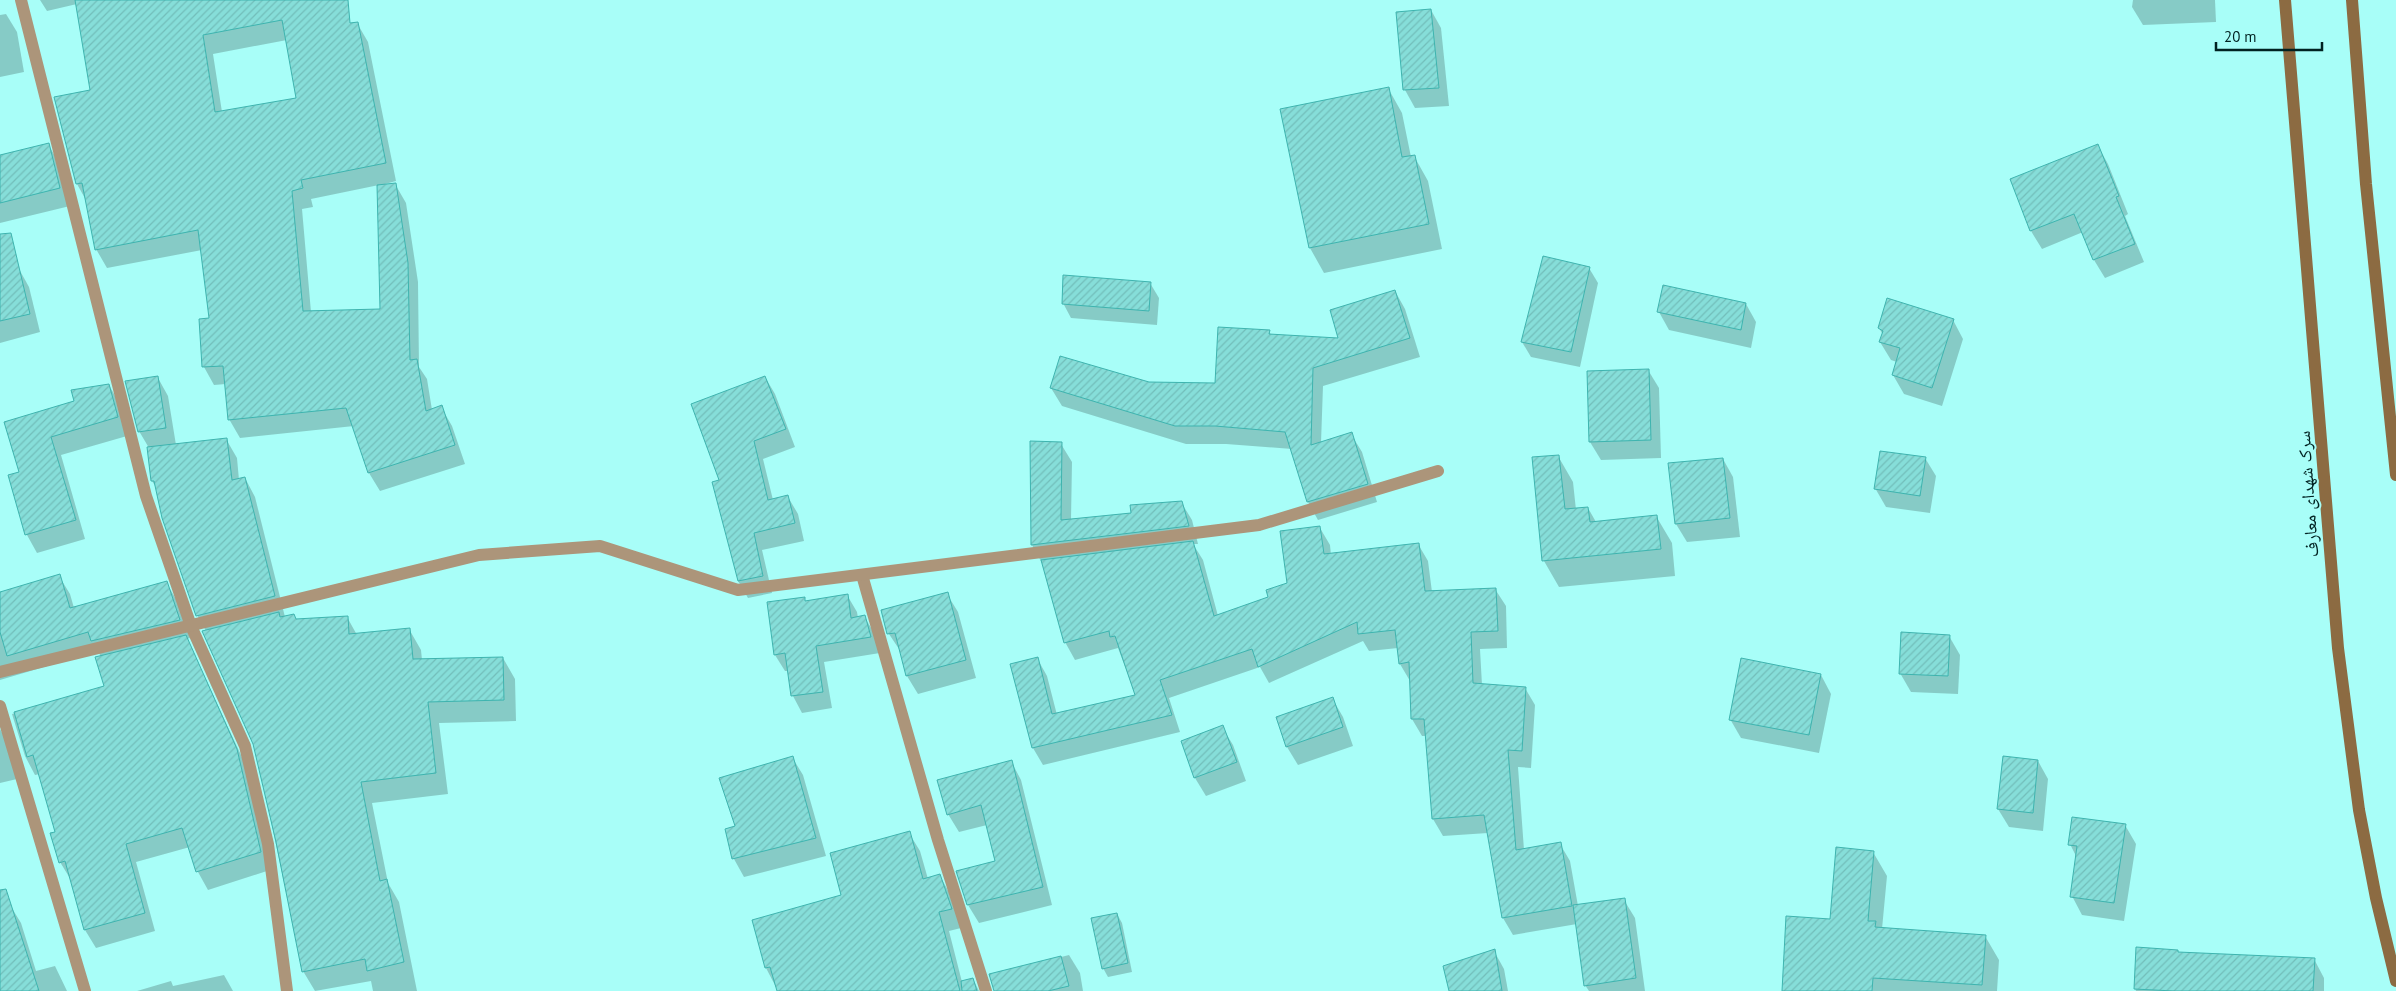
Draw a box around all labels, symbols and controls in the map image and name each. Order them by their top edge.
scale bar [2216,20,2322,52]
text: 20 m [2224,27,2257,46]
street label: سرک شهدای معارف [2292,430,2323,558]

